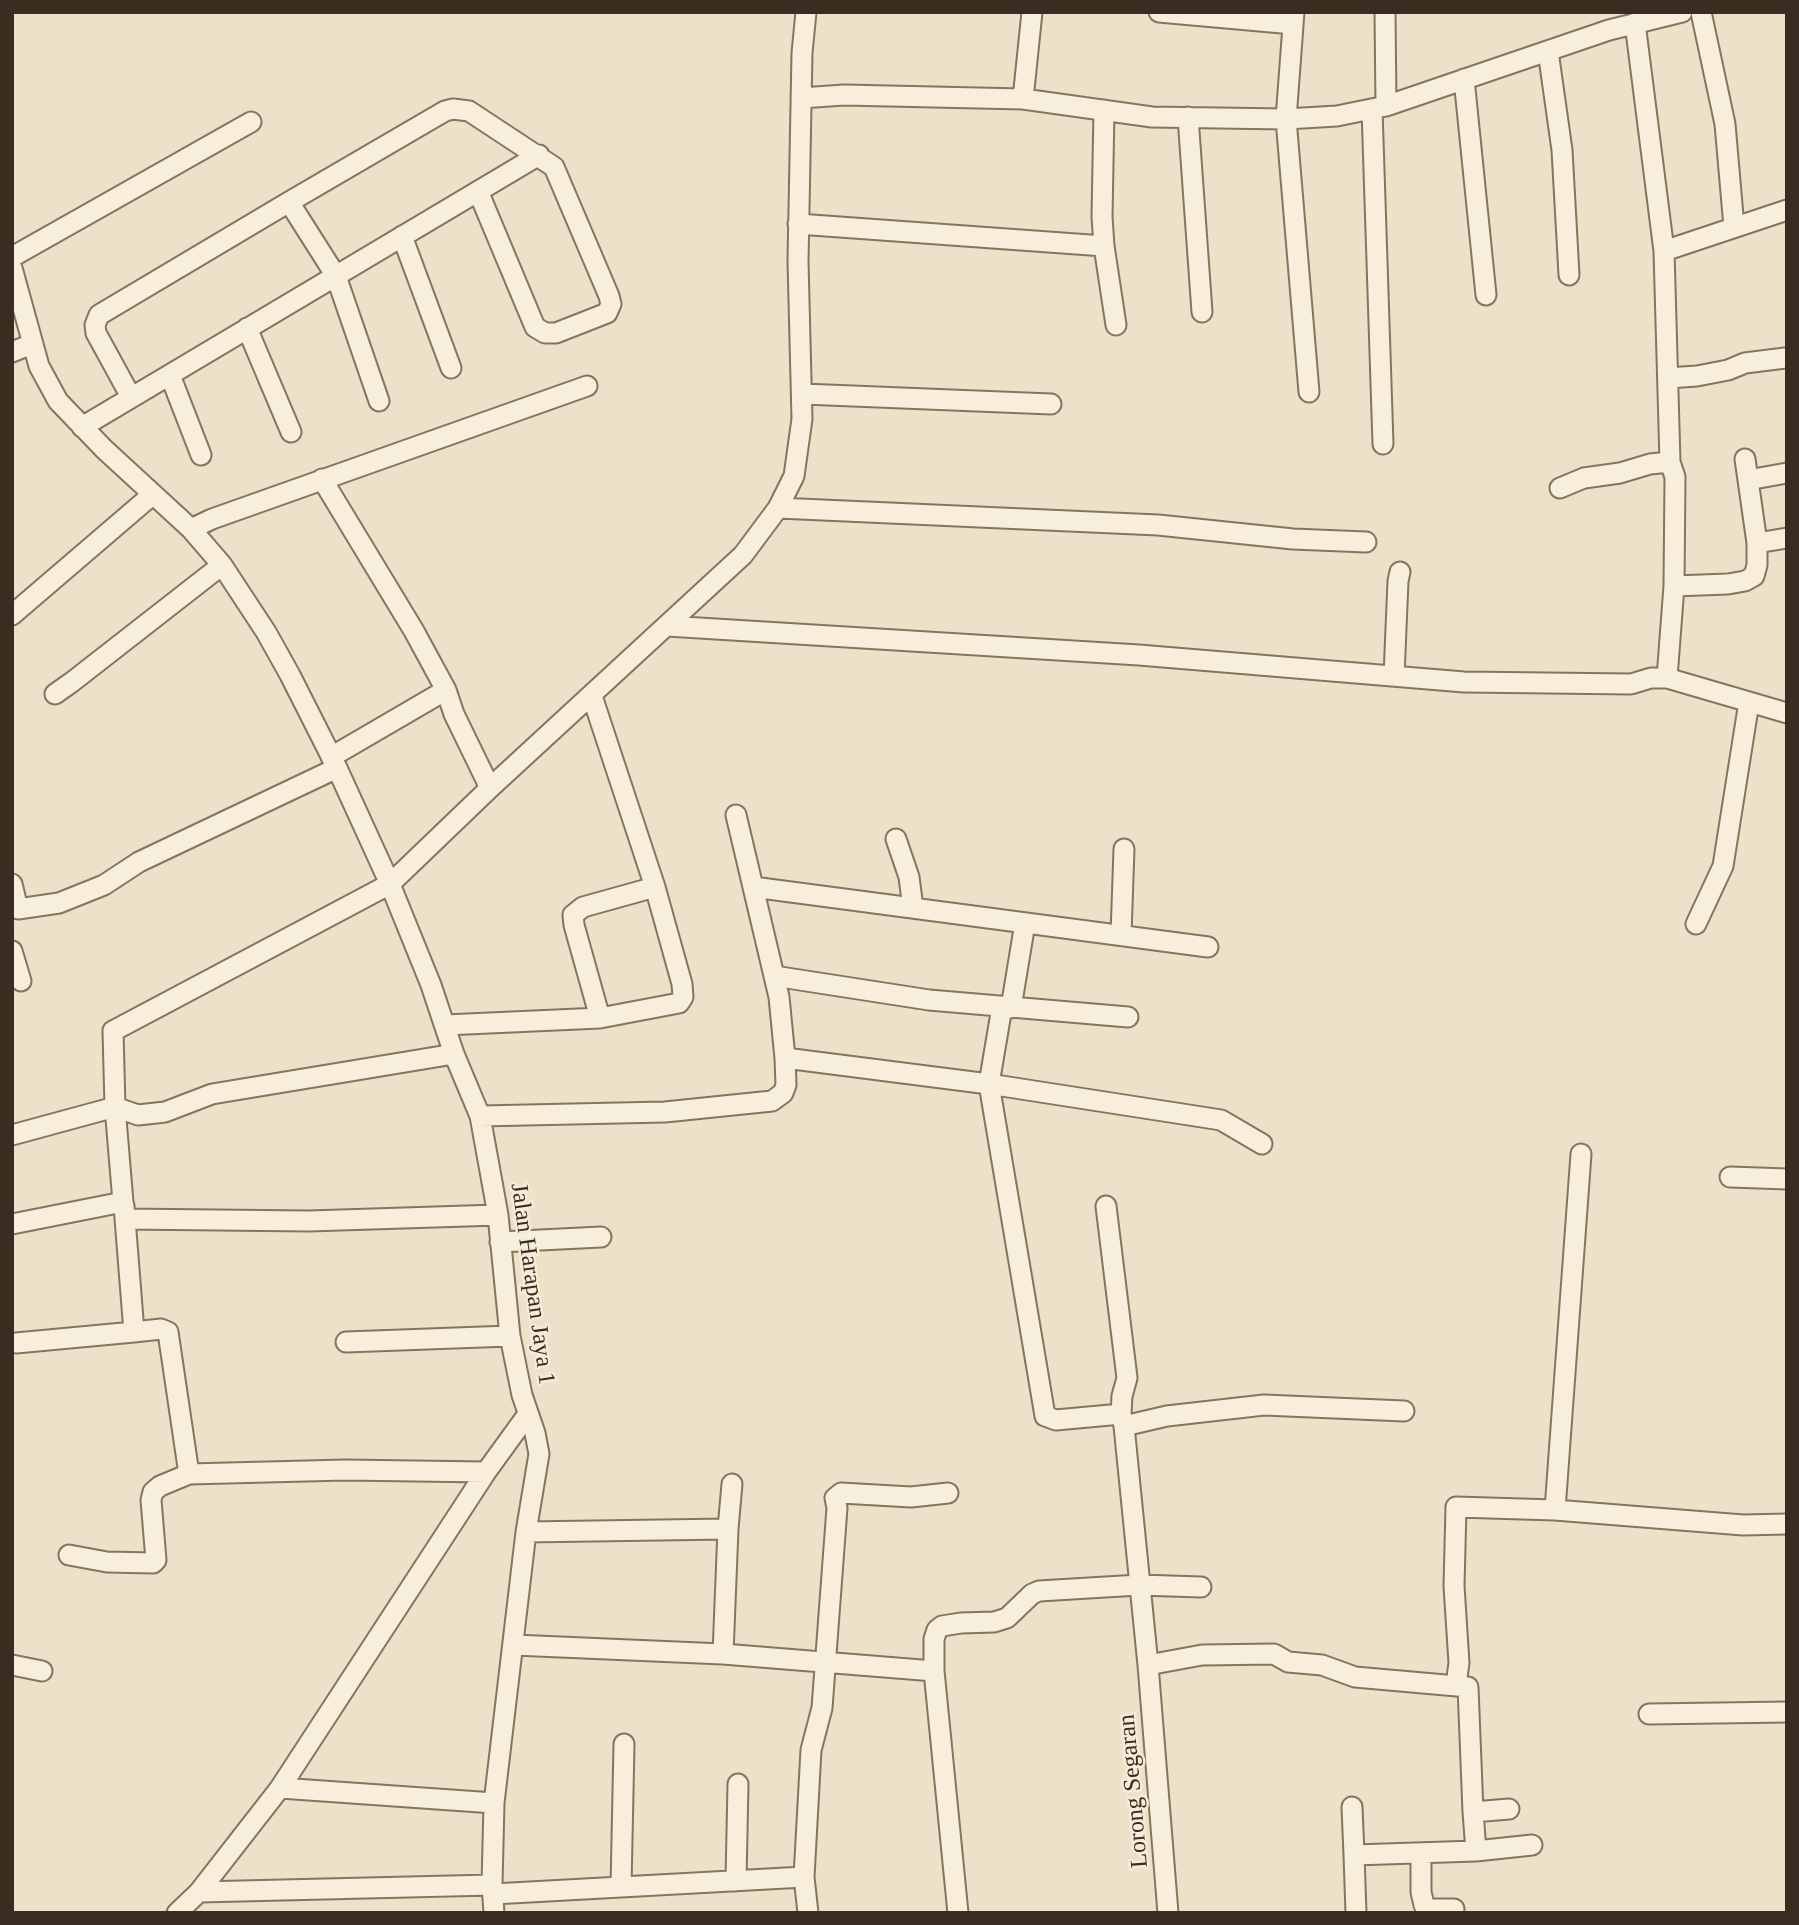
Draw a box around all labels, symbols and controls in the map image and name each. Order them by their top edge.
street label: Jalan Harapan Jaya 1 [504,1181,560,1387]
street label: Lorong Segaran [1113,1713,1155,1869]

